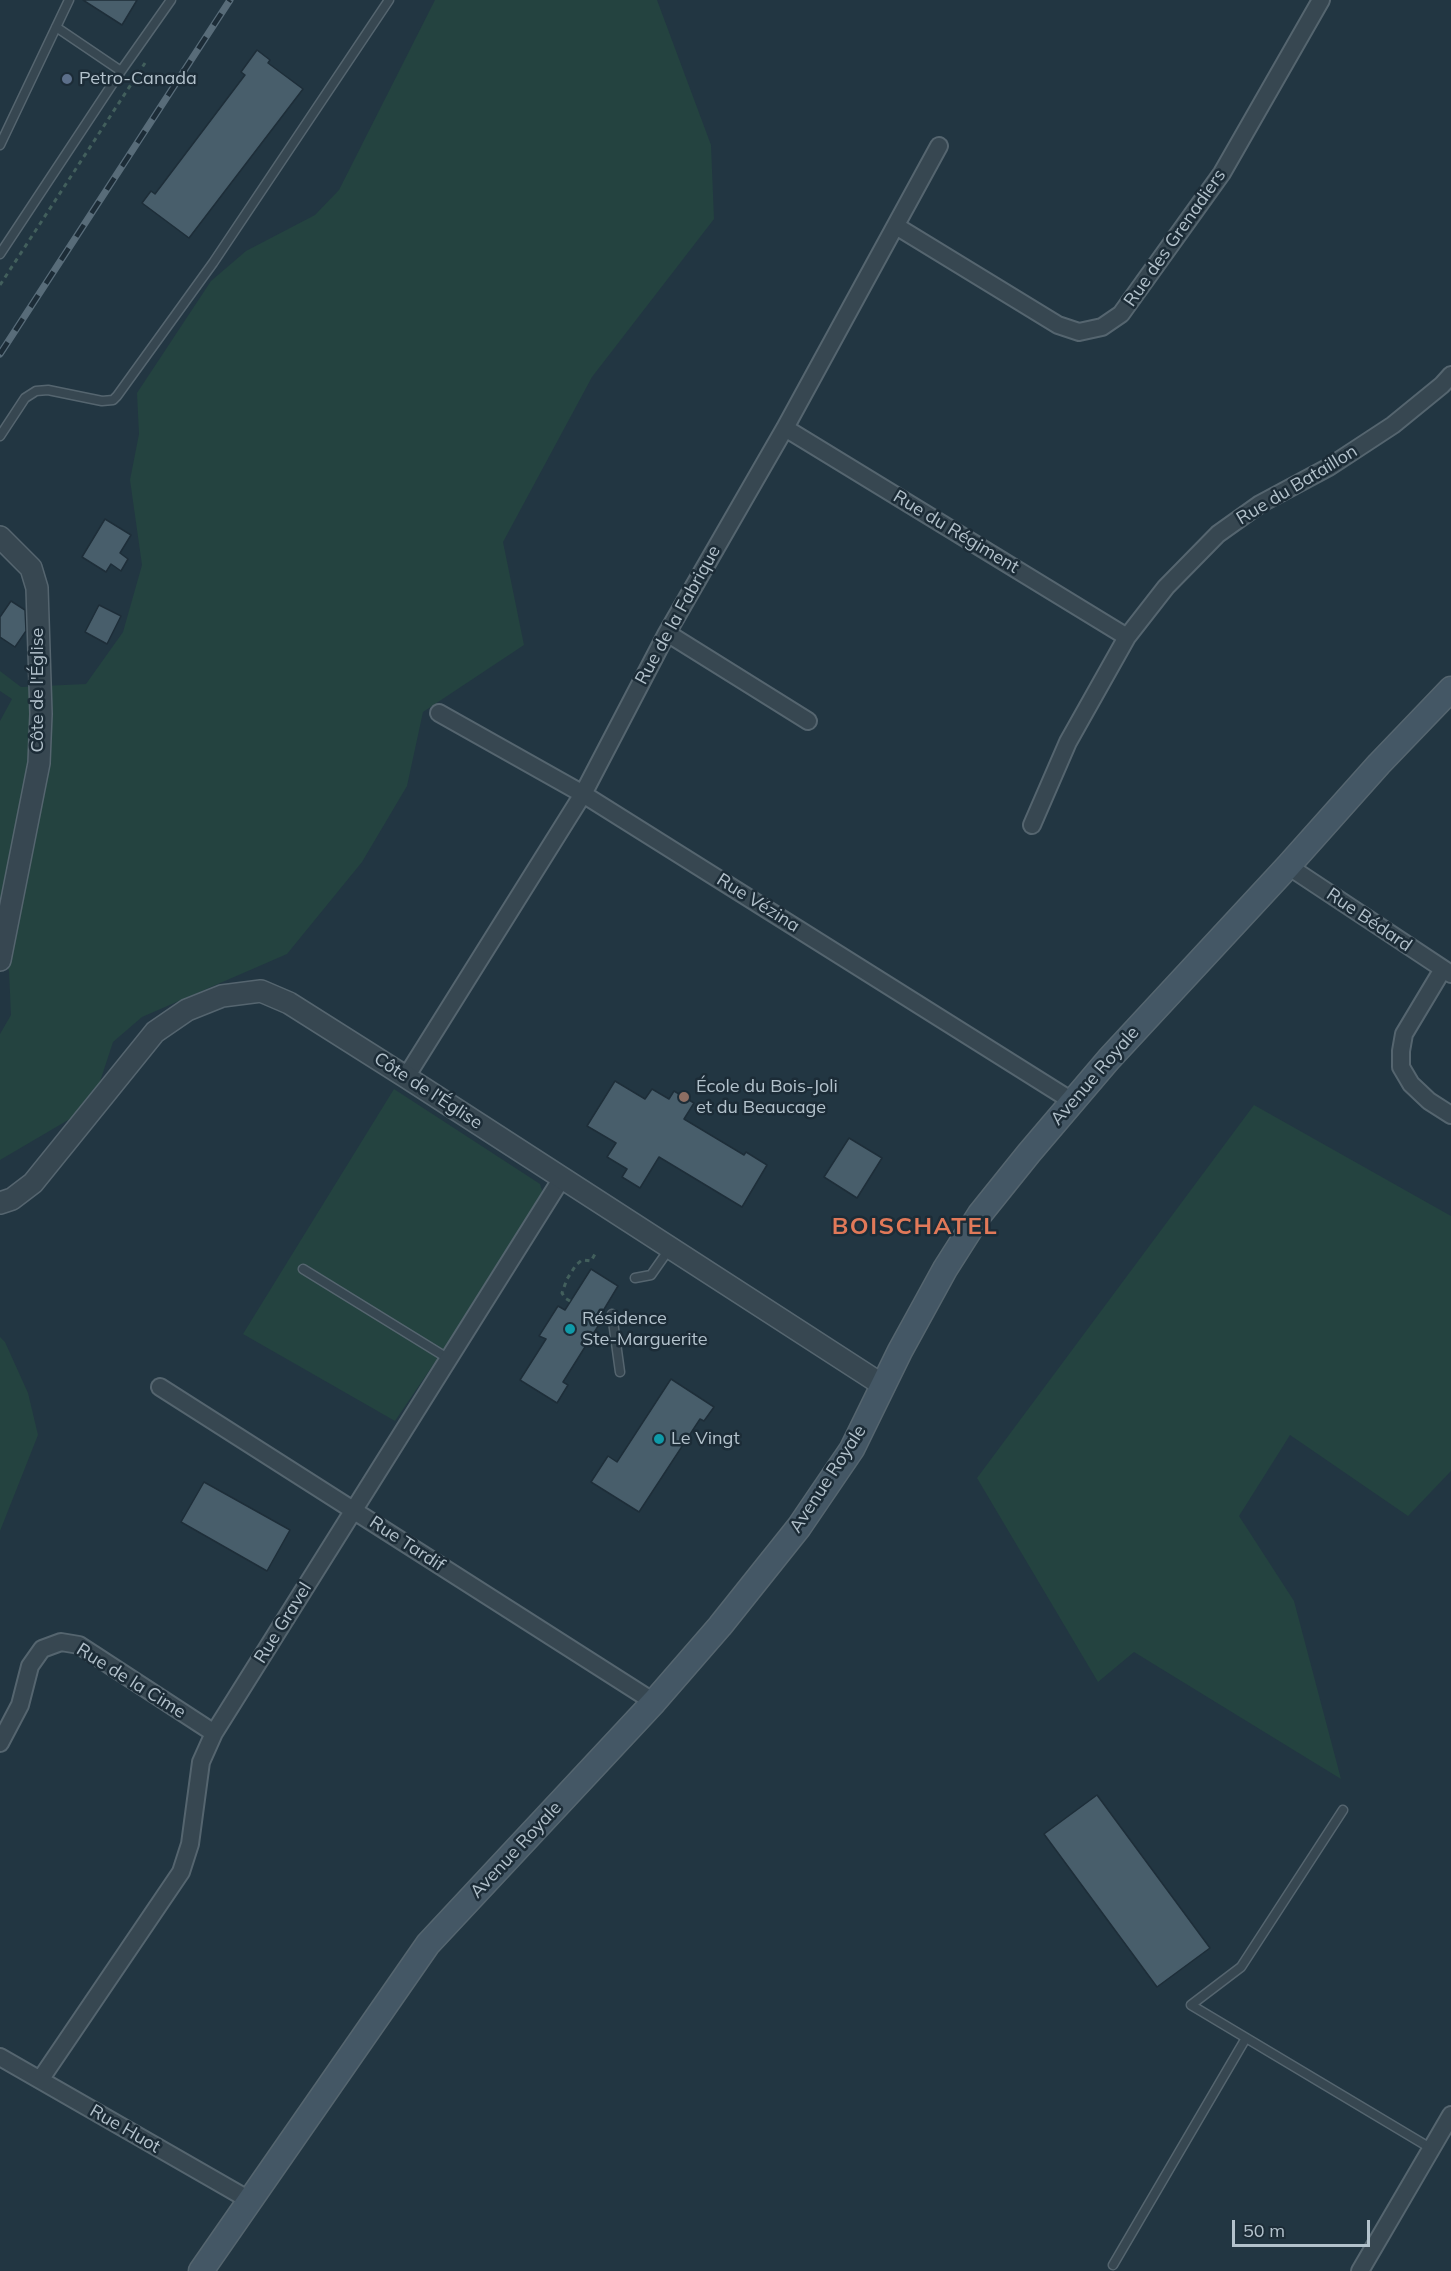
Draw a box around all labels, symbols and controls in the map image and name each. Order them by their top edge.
place label: Petro-Canada [79,68,197,90]
marker: Petro-Canada [60,72,74,86]
street label: Rue des Grenadiers [1120,165,1230,311]
street label: Rue du Bataillon [1233,440,1361,530]
street label: Rue du Régiment [889,486,1023,578]
street label: Rue de la Fabrique [631,542,725,688]
street label: Côte de l'Église [27,628,49,752]
street label: Rue Vézina [713,869,803,937]
street label: Rue Bédard [1322,884,1416,956]
street label: Avenue Royale [1046,1022,1144,1130]
street label: Côte de l'Église [370,1048,486,1134]
place label: École du Bois-Joli et du Beaucage [696,1076,838,1118]
marker: École du Bois-Joli et du Beaucage [677,1090,691,1104]
district label: BOISCHATEL [832,1213,998,1241]
place label: Résidence Ste-Marguerite [582,1308,708,1350]
marker: Résidence Ste-Marguerite [563,1322,577,1336]
street label: Avenue Royale [785,1421,871,1537]
place label: Le Vingt [671,1428,740,1450]
marker: Le Vingt [652,1432,666,1446]
street label: Rue Tardif [365,1512,449,1576]
street label: Rue Gravel [250,1579,316,1667]
street label: Rue de la Cime [72,1639,190,1723]
street label: Avenue Royale [466,1797,566,1903]
street label: Rue Huot [86,2100,164,2158]
scale bar [1235,2208,1373,2246]
text: 50 m [1243,2219,1285,2242]

